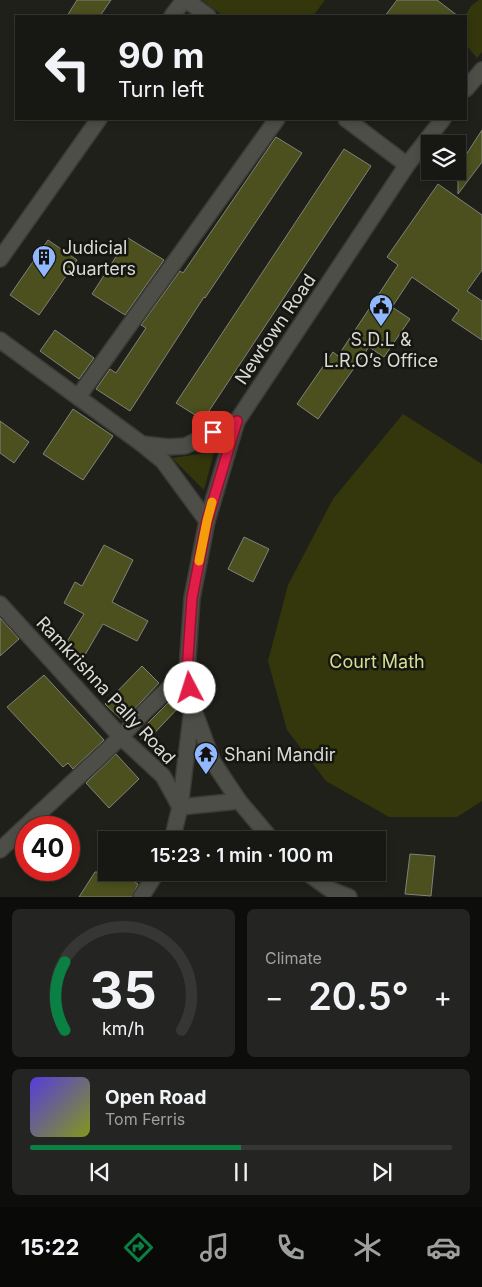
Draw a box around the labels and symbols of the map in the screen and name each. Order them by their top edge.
place label: Judicial Quarters [62,237,136,279]
building icon: Judicial Quarters [31,244,57,278]
street label: Newtown Road [230,270,320,388]
public building icon: S.D.L & L.R.O’s Office [368,293,394,327]
place label: S.D.L & L.R.O’s Office [324,329,438,371]
pin [192,411,234,453]
street label: Ramkrishna Pally Road [32,612,180,768]
park label: Court Math [329,651,425,672]
position arrow [163,661,215,713]
temple icon: Shani Mandir [193,741,219,775]
place label: Shani Mandir [224,744,336,765]
speed limit sign: 40 [15,816,80,881]

